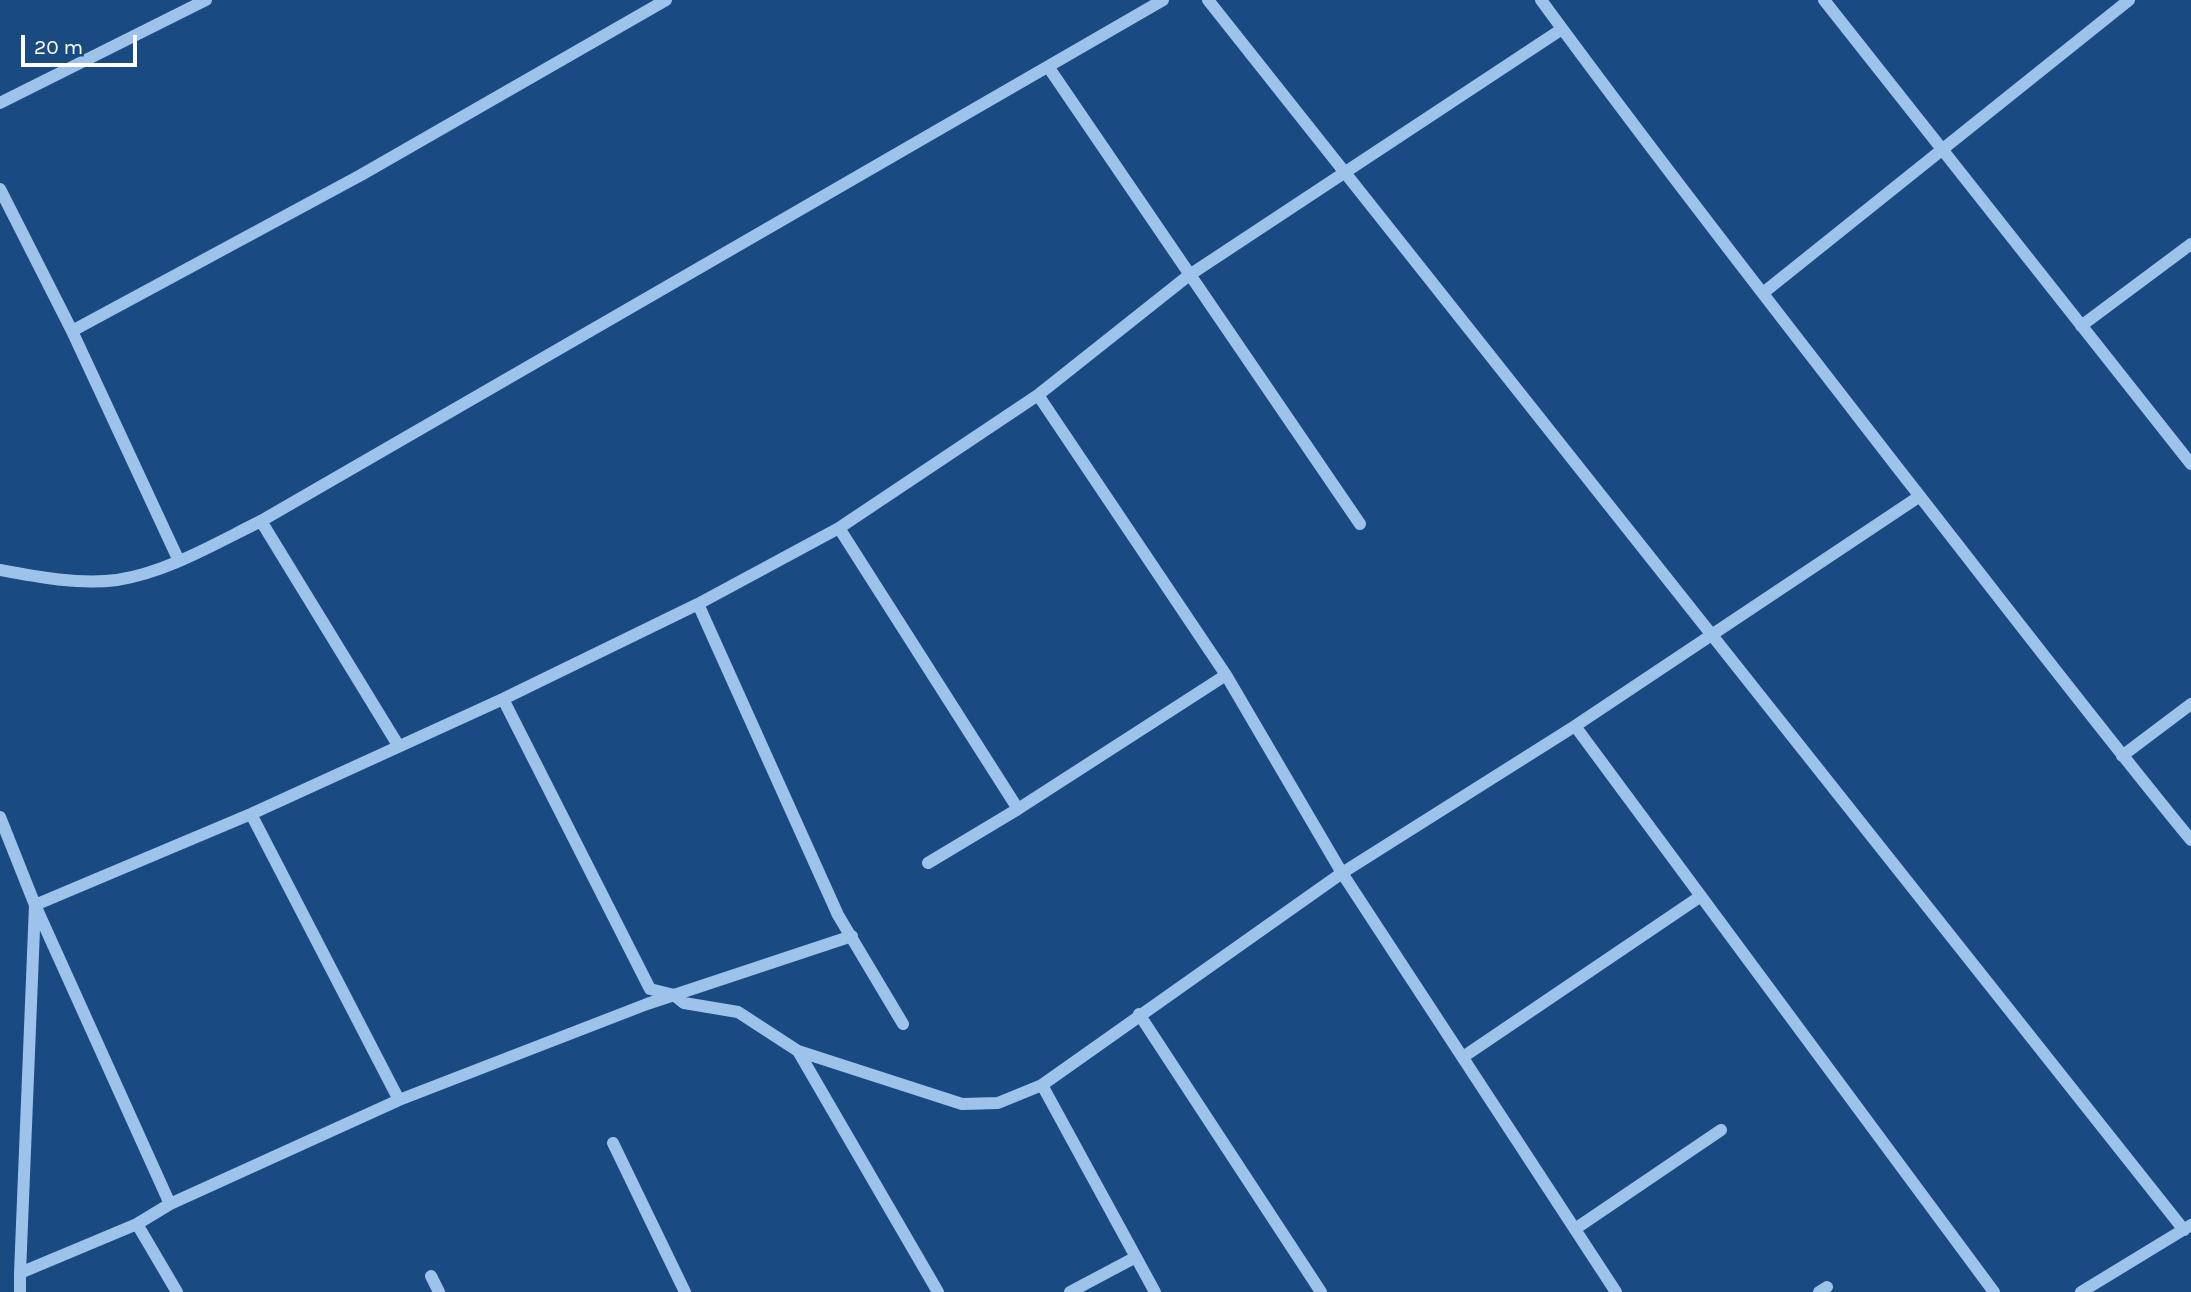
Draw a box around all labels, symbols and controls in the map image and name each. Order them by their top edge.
scale bar [24,21,140,65]
text: 20 m [34,35,83,59]

